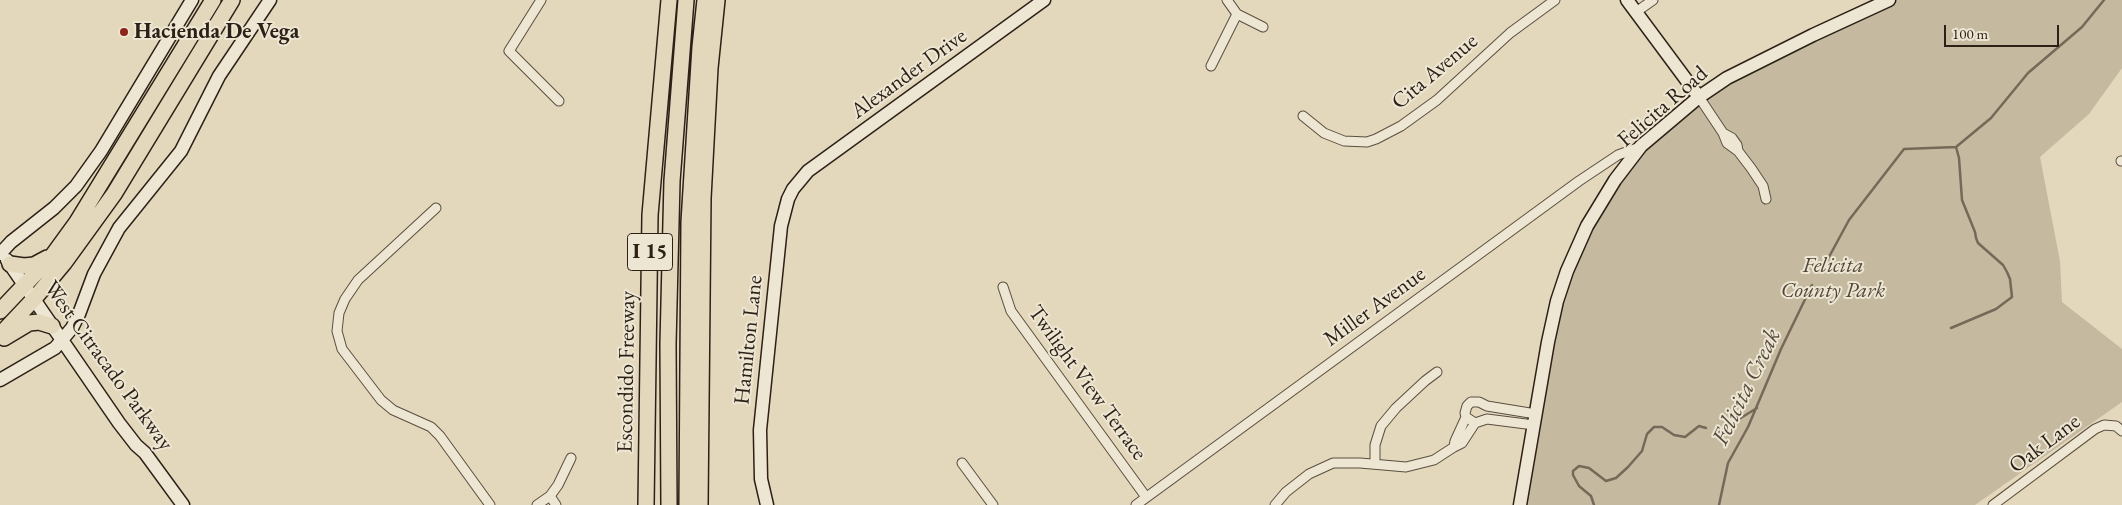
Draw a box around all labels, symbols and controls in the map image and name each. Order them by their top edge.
scale bar [1947,15,2062,47]
place label: Hacienda De Vega [134,19,299,45]
street label: Alexander Drive [846,23,972,125]
text: 100 m [1952,24,1988,43]
marker: Hacienda De Vega [118,26,130,38]
street label: Cita Avenue [1387,28,1483,116]
street label: Felicita Road [1613,61,1713,153]
road number: I 15 [628,233,672,270]
park label: Felicita County Park [1781,253,1885,304]
street label: Miller Avenue [1319,261,1431,353]
street label: Hamilton Lane [729,274,769,406]
street label: West Citracado Parkway [38,276,178,456]
street label: Escondido Freeway [612,291,642,453]
street label: Twilight View Terrace [1022,300,1152,466]
water label: Felicita Creak [1706,324,1788,450]
street label: Oak Lane [2004,409,2086,479]

